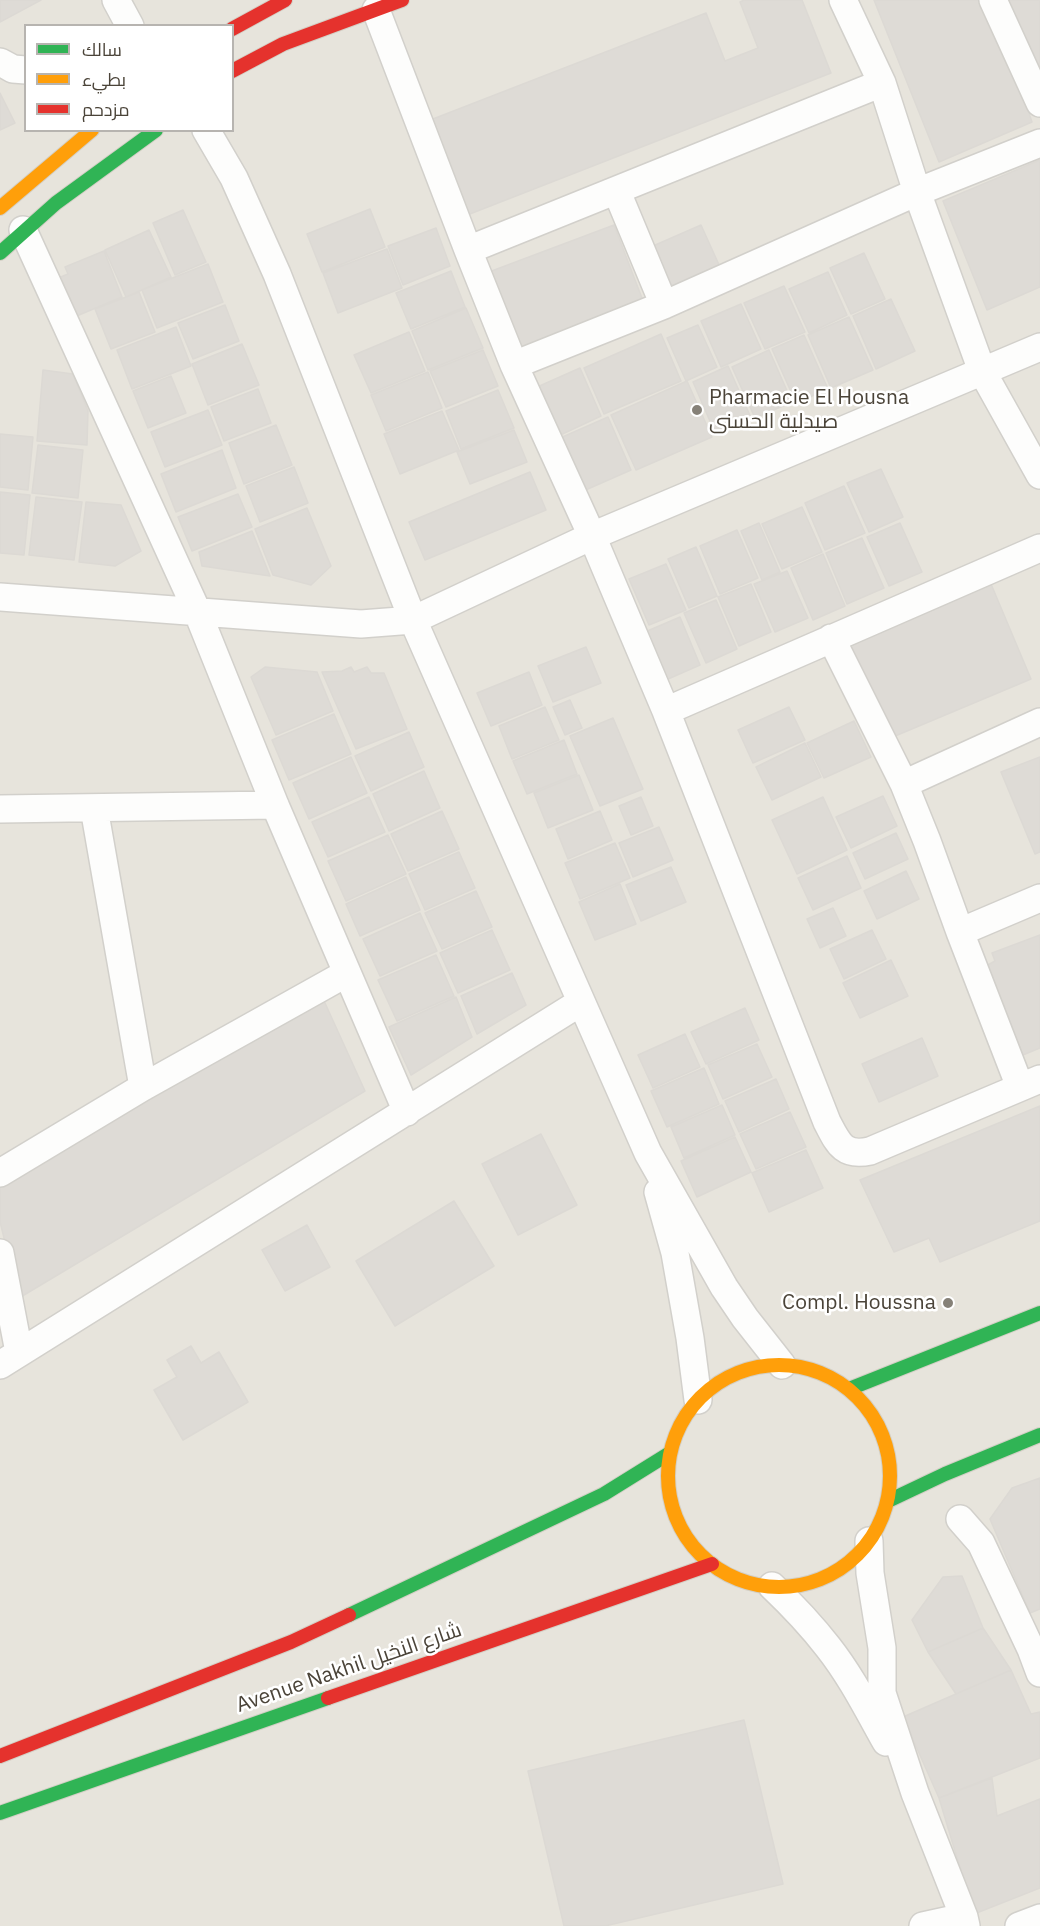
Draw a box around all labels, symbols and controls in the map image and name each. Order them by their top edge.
legend [24,24,234,132]
text: سالك [82,38,122,61]
text: بطيء [82,68,126,91]
text: مزدحم [82,98,130,121]
place label: Pharmacie El Housna صيدلية الحسنى [709,385,909,435]
marker: Pharmacie El Housna صيدلية الحسنى [690,403,704,417]
place label: Compl. Houssna [782,1290,936,1316]
marker: Compl. Houssna [941,1296,955,1310]
street label: Avenue Nakhil شارع النخيل [233,1618,465,1718]

